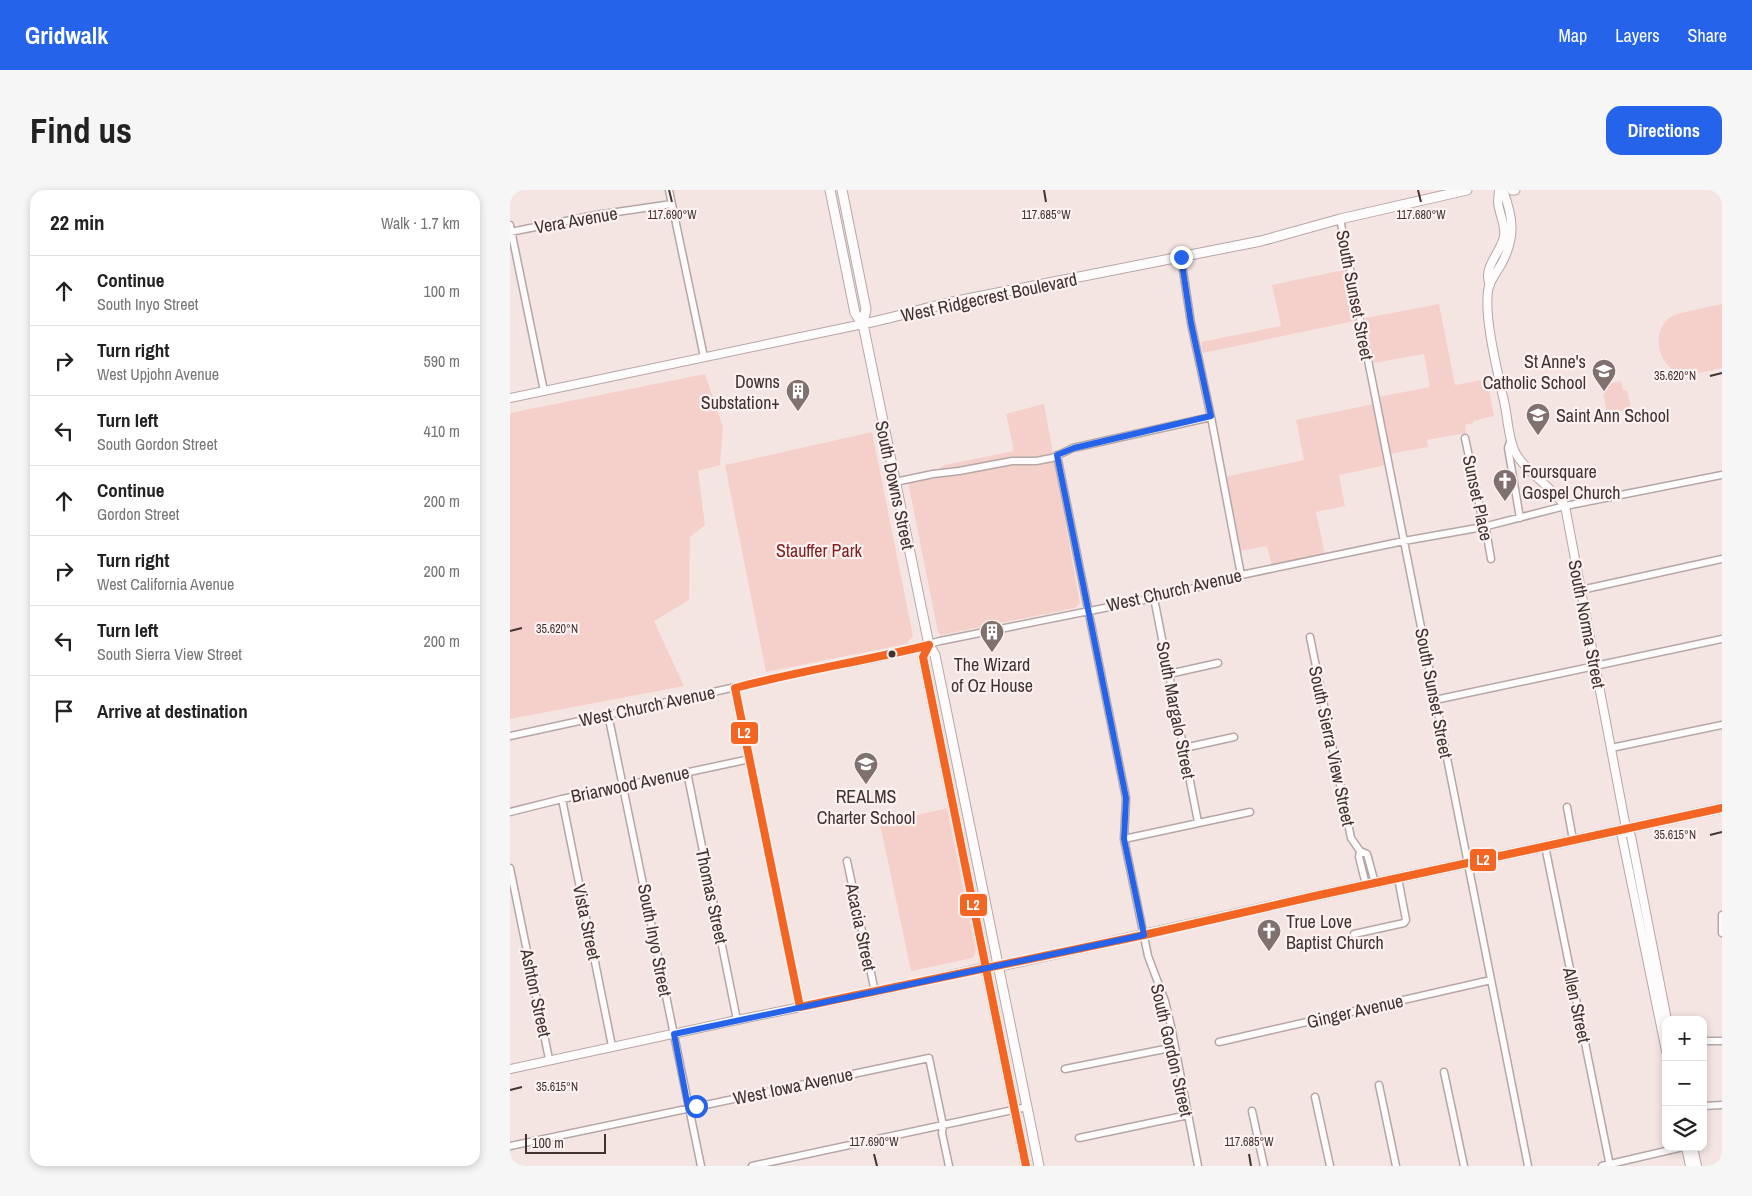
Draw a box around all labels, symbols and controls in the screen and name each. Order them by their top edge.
text: Gridwalk [25,19,108,51]
text: Map [1559,23,1587,48]
text: Layers [1615,23,1660,48]
text: Share [1688,23,1727,48]
button: Directions [1606,106,1722,155]
text: Find us [30,107,132,154]
street label: Vera Avenue [533,200,619,240]
text: 117.690°W [648,207,697,223]
text: 117.685°W [1022,207,1071,223]
text: 117.680°W [1397,207,1446,223]
text: 22 min [50,208,105,237]
text: Walk · 1.7 km [381,212,460,234]
street label: South Sunset Street [1330,228,1380,362]
route end [1170,246,1193,269]
street label: West Ridgecrest Boulevard [899,266,1079,328]
text: Continue [97,267,165,293]
icon: ahead [50,277,78,305]
text: 100 m [424,280,460,302]
text: South Inyo Street [97,293,198,315]
text: Turn right [97,337,169,363]
icon: right [50,347,78,375]
place label: St Anne's Catholic School [1483,349,1586,395]
text: 590 m [424,350,460,372]
school or university icon: St Anne's Catholic School [1591,358,1617,392]
text: West Upjohn Avenue [97,363,219,385]
text: 35.620°N [1654,368,1696,384]
place label: Downs Substation+ [701,369,780,415]
building icon: Downs Substation+ [785,378,811,412]
school or university icon: Saint Ann School [1525,402,1551,436]
place label: Saint Ann School [1556,403,1669,428]
text: Turn left [97,407,158,433]
icon: left [50,417,78,445]
street label: South Downs Street [869,418,921,552]
text: 410 m [424,420,460,442]
text: South Gordon Street [97,433,217,455]
street label: Sunset Place [1457,453,1499,543]
place label: Foursquare Gospel Church [1522,459,1620,505]
church icon: Foursquare Gospel Church [1492,468,1518,502]
text: Continue [97,477,165,503]
icon: ahead [50,487,78,515]
text: 200 m [424,490,460,512]
text: Gordon Street [97,503,179,525]
park label: Stauffer Park [776,538,863,563]
text: Turn right [97,547,169,573]
icon: right [50,557,78,585]
street label: South Norma Street [1562,558,1612,690]
text: 200 m [424,560,460,582]
street label: West Church Avenue [1104,562,1244,618]
text: West California Avenue [97,573,234,595]
text: Turn left [97,617,158,643]
building icon: The Wizard of Oz House [979,619,1005,653]
text: 35.620°N [536,621,578,637]
street label: South Sunset Street [1409,626,1459,760]
icon: left [50,627,78,655]
text: 200 m [424,630,460,652]
street label: South Margalo Street [1150,639,1202,781]
text: South Sierra View Street [97,643,242,665]
unlabelled marker [887,649,897,659]
place label: The Wizard of Oz House [951,652,1033,698]
street label: South Sierra View Street [1303,664,1361,828]
street label: West Church Avenue [577,679,717,733]
icon: arrive [50,697,78,725]
text: Arrive at destination [97,698,248,724]
line badge: L2 [730,721,759,745]
text: L2 [737,724,751,742]
school or university icon: REALMS Charter School [853,751,879,785]
street label: Briarwood Avenue [569,759,691,809]
place label: REALMS Charter School [817,784,915,830]
text: 35.615°N [1654,827,1696,843]
street label: Thomas Street [690,846,734,946]
line badge: L2 [1469,848,1497,872]
text: L2 [1476,851,1490,869]
street label: Acacia Street [839,880,882,973]
street label: Vista Street [567,882,607,962]
street label: South Inyo Street [632,882,678,998]
line badge: L2 [959,893,988,917]
text: L2 [966,896,980,914]
place label: True Love Baptist Church [1286,909,1384,955]
church icon: True Love Baptist Church [1256,918,1282,952]
street label: Ashton Street [514,946,558,1039]
street label: Allen Street [1557,964,1597,1045]
street label: South Gordon Street [1145,981,1199,1119]
street label: Ginger Avenue [1304,988,1406,1034]
map controls [1662,1016,1707,1151]
button: + [1662,1016,1707,1061]
street label: West Iowa Avenue [731,1061,855,1111]
button: − [1662,1061,1707,1106]
text: 35.615°N [536,1079,578,1095]
route start [685,1095,708,1118]
button: layers [1662,1106,1707,1151]
scale bar [525,1131,606,1154]
text: 100 m [532,1134,564,1152]
text: 117.690°W [850,1134,899,1150]
text: 117.685°W [1225,1134,1274,1150]

